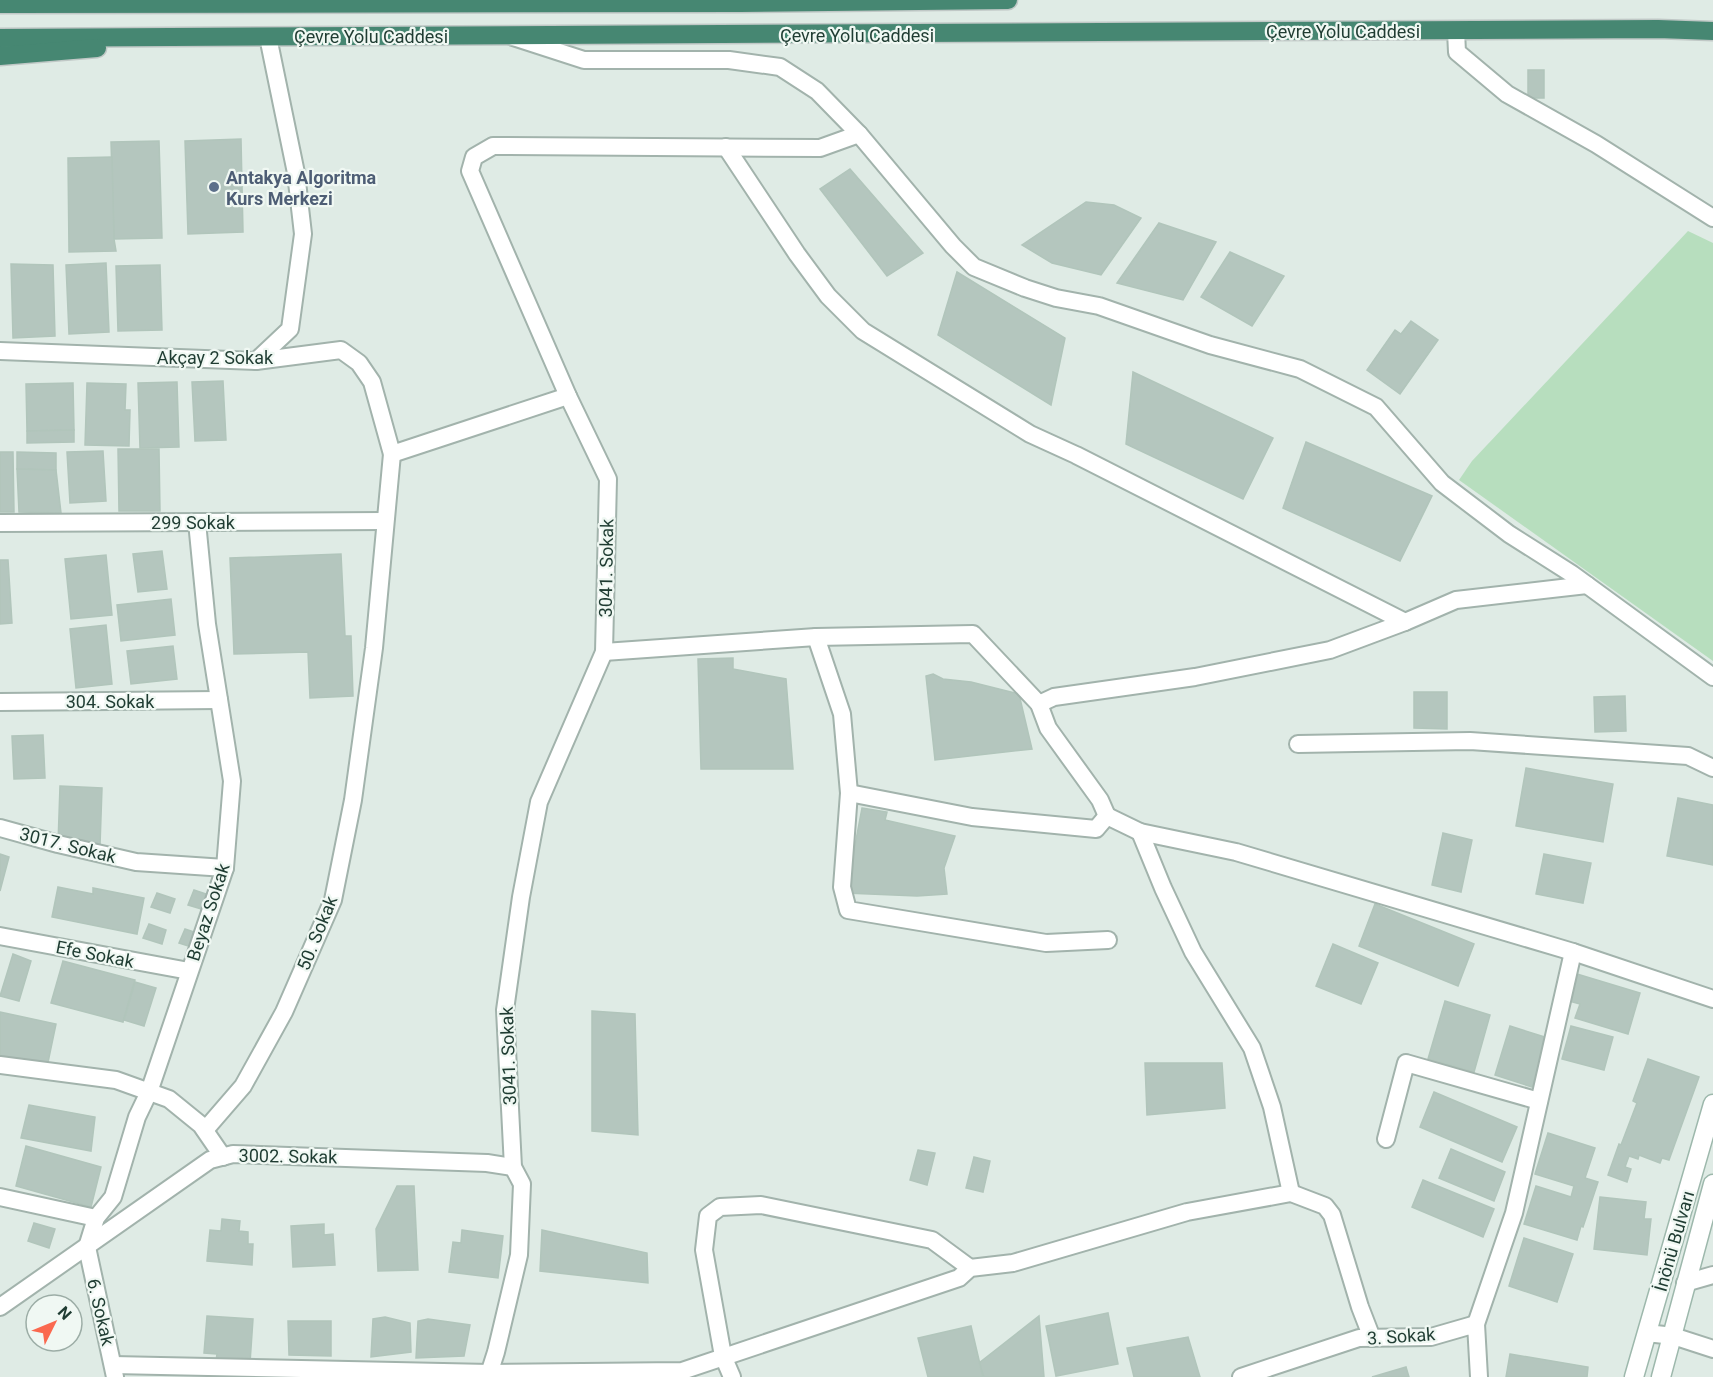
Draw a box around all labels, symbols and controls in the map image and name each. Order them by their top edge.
street label: Çevre Yolu Caddesi [1266,21,1420,42]
street label: Çevre Yolu Caddesi [780,25,934,46]
street label: Çevre Yolu Caddesi [294,26,448,47]
place label: Antakya Algoritma Kurs Merkezi [226,167,377,209]
marker: Antakya Algoritma Kurs Merkezi [207,180,221,194]
street label: Akçay 2 Sokak [157,347,274,368]
street label: 299 Sokak [151,512,236,533]
street label: 3041. Sokak [595,518,617,618]
street label: 304. Sokak [66,691,155,712]
street label: 3017. Sokak [18,823,119,867]
street label: Beyaz Sokak [182,860,234,963]
street label: 50. Sokak [293,892,342,973]
street label: Efe Sokak [54,936,137,972]
street label: 3041. Sokak [496,1005,520,1106]
street label: 3002. Sokak [238,1145,338,1167]
street label: İnönü Bulvarı [1650,1188,1698,1294]
street label: 6. Sokak [83,1276,119,1348]
north arrow [24,1293,84,1353]
text: N [54,1303,75,1324]
street label: 3. Sokak [1366,1323,1437,1349]

